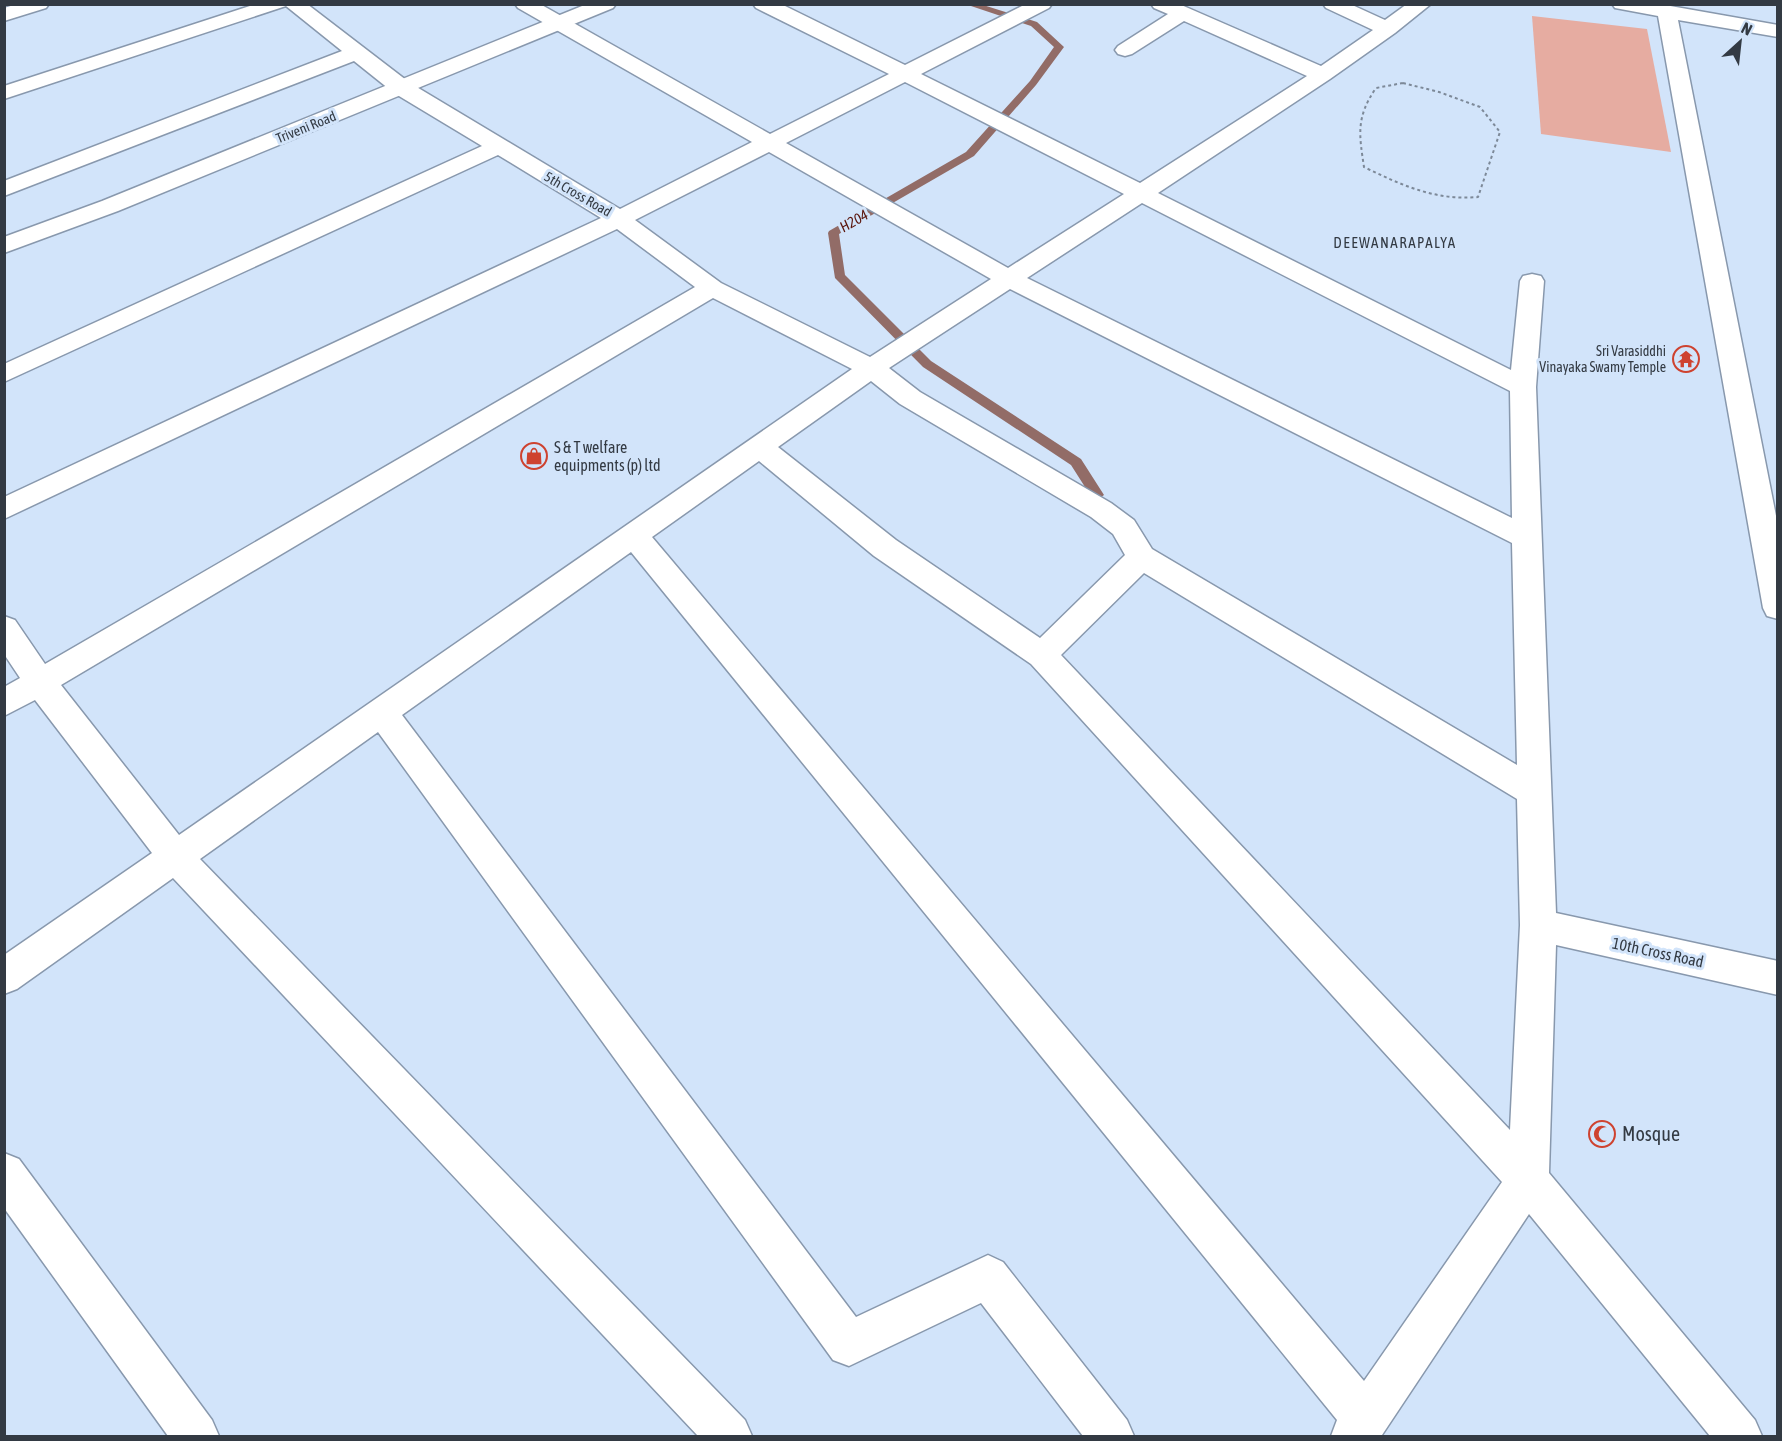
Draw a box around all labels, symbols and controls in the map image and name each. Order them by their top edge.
north arrow [1710,12,1770,72]
text: N [1739,18,1755,39]
street label: Triveni Road [274,108,338,146]
street label: 5th Cross Road [542,168,614,220]
water label: H204 [837,206,871,235]
district label: DEEWANARAPALYA [1333,234,1457,251]
place label: Sri Varasiddhi Vinayaka Swamy Temple [1539,343,1666,375]
temple icon: Sri Varasiddhi Vinayaka Swamy Temple [1671,344,1701,374]
place label: S & T welfare equipments (p) ltd [554,438,660,475]
shop icon: S & T welfare equipments (p) ltd [519,441,549,471]
street label: 10th Cross Road [1611,934,1705,970]
mosque icon: Mosque [1587,1119,1617,1149]
place label: Mosque [1622,1122,1680,1145]

